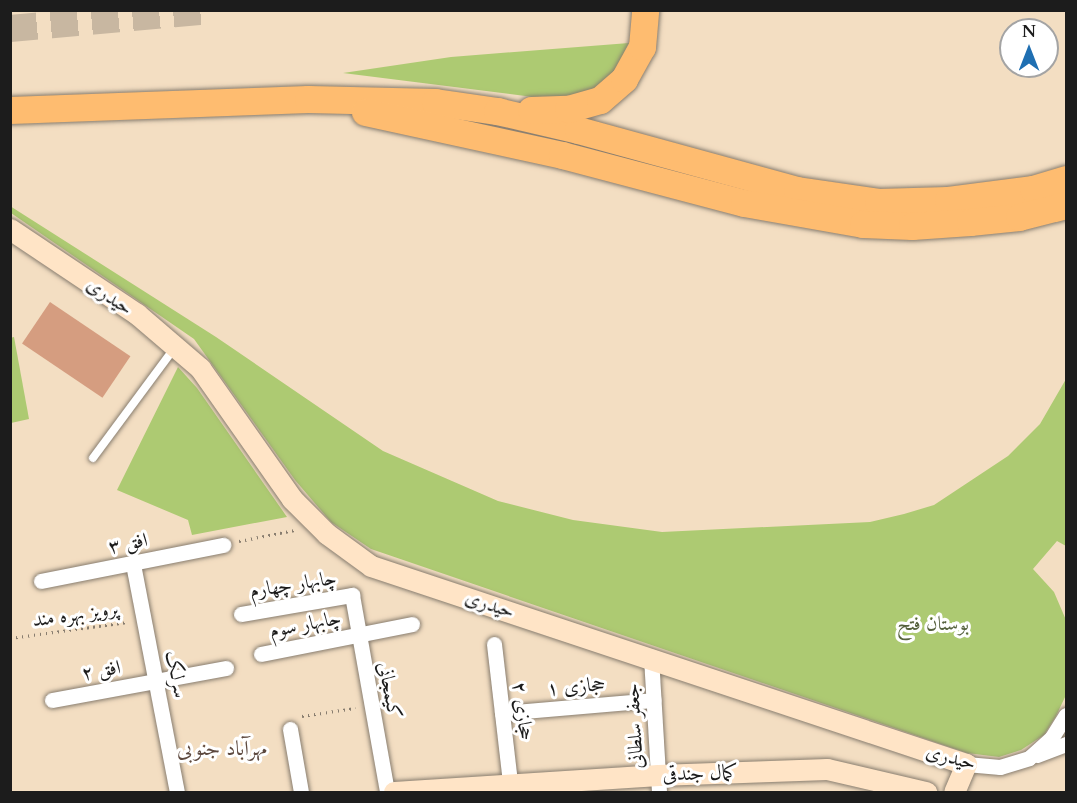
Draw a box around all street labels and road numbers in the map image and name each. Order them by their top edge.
street label: حیدری [82,272,138,320]
street label: افق ۳ [106,527,150,559]
street label: چابهار چهارم [248,565,338,603]
street label: حیدری [462,585,518,623]
street label: پرویز بهره‌ مند [31,596,119,632]
street label: چابهار سوم [267,605,343,643]
street label: سرلک [161,648,193,700]
street label: افق ۲ [79,655,123,685]
street label: کیمجانی [373,660,407,720]
street label: حجازی ۱ [546,671,606,701]
street label: حجازی ۲ [507,680,539,742]
street label: جعفر سلطانی [620,683,648,769]
street label: حیدری [923,739,979,775]
street label: کمال جندقی [662,760,738,786]

